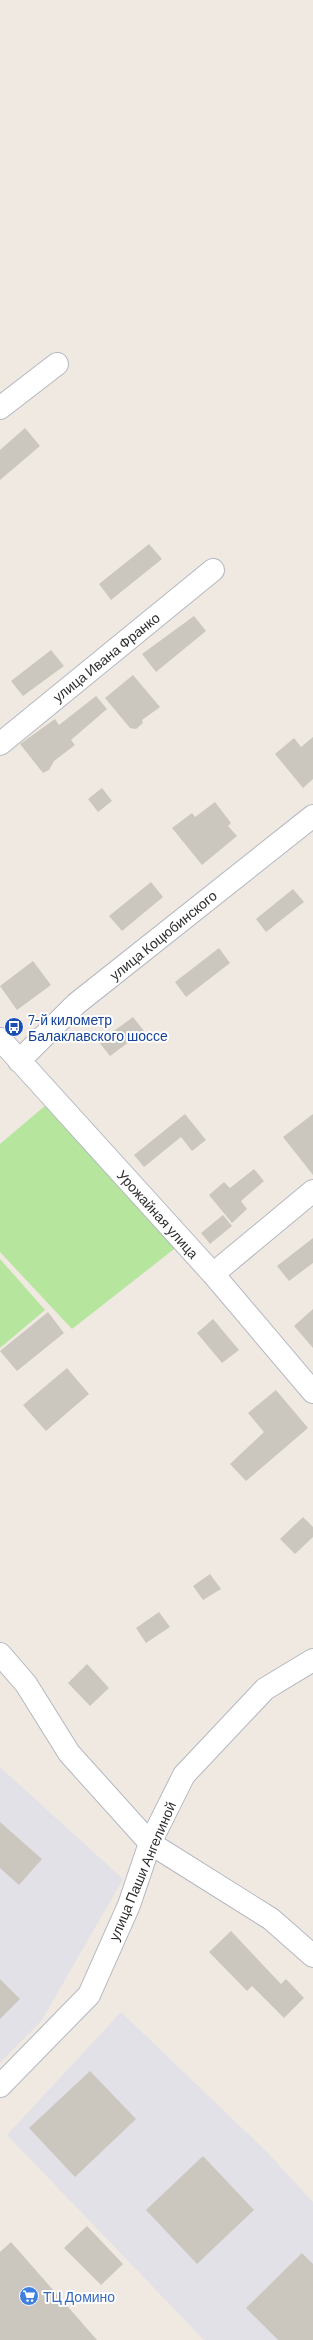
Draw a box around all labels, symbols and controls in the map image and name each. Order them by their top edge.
street label: улица Ивана Франко [49,608,163,705]
street label: улица Коцюбинского [106,886,220,983]
place label: 7-й километр Балаклавского шоссе [28,1011,168,1044]
bus stop icon: 7-й километр Балаклавского шоссе [3,1016,25,1038]
street label: Урожайная улица [114,1166,202,1262]
street label: улица Паши Ангелиной [105,1799,179,1943]
supermarket icon: ТЦ Домино [18,2285,40,2307]
place label: ТЦ Домино [43,2288,115,2305]

